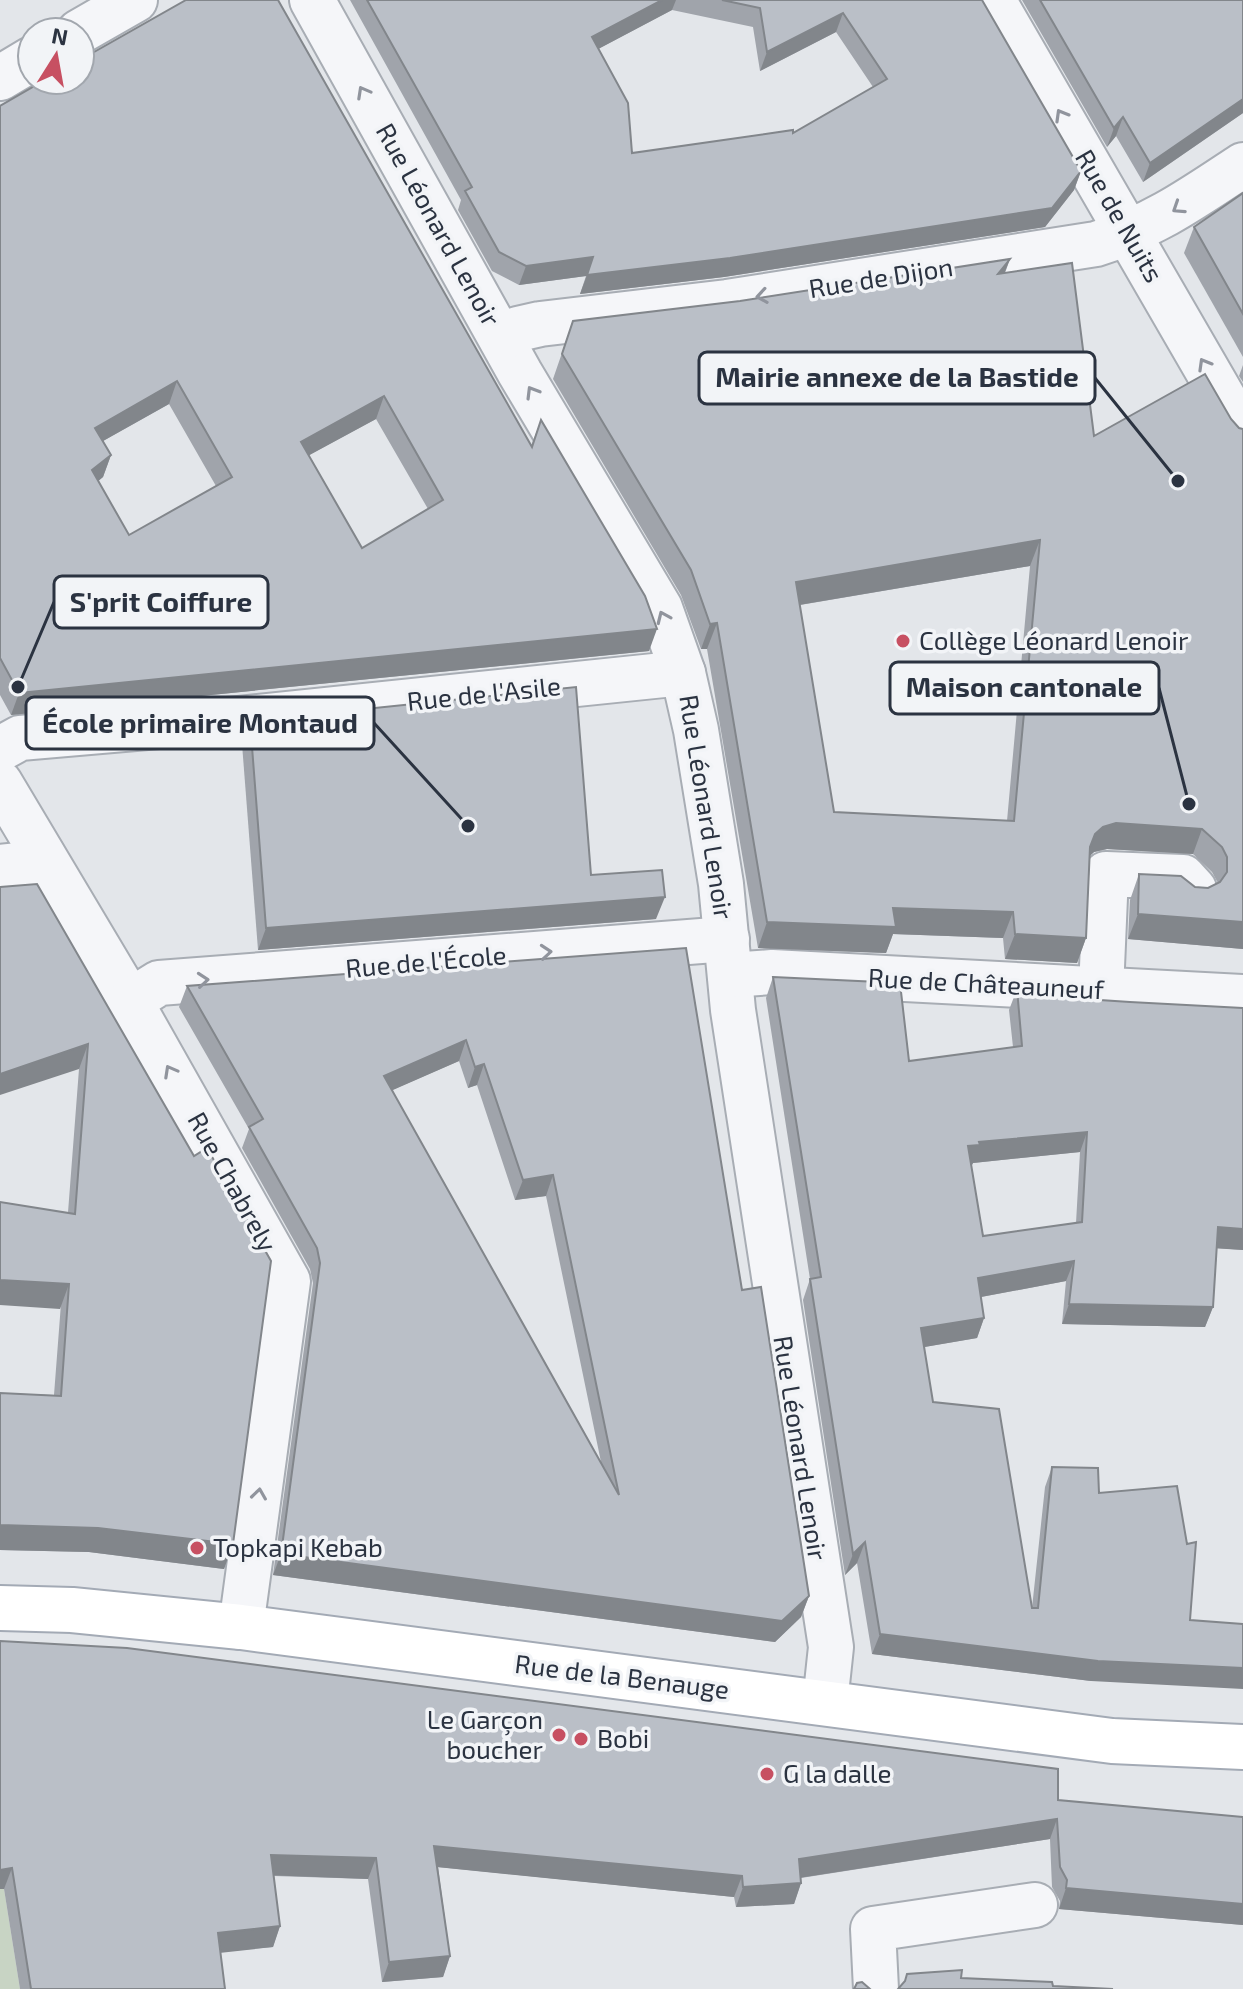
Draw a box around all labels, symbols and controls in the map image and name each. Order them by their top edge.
north arrow [16,16,96,96]
text: N [50,21,70,50]
one-way arrow [358,86,373,101]
one-way arrow [1055,109,1071,123]
street label: Rue Léonard Lenoir [371,118,508,331]
street label: Rue de Nuits [1070,143,1171,287]
one-way arrow [1172,198,1187,213]
street label: Rue de Dijon [807,250,955,303]
one-way arrow [755,287,769,304]
callout: Mairie annexe de la Bastide [699,352,1095,404]
one-way arrow [1198,358,1214,373]
text: Mairie annexe de la Bastide [715,359,1079,393]
one-way arrow [526,386,542,401]
callout: S'prit Coiffure [54,576,268,628]
text: S'prit Coiffure [70,584,252,618]
one-way arrow [656,611,672,625]
place label: Collège Léonard Lenoir [919,624,1188,655]
marker: Collège Léonard Lenoir [894,632,912,650]
callout: Maison cantonale [890,662,1159,714]
street label: Rue de l'Asile [405,669,562,716]
text: Maison cantonale [906,669,1142,703]
street label: Rue Léonard Lenoir [674,692,741,921]
callout: École primaire Montaud [26,697,374,749]
text: École primaire Montaud [42,705,358,739]
street label: Rue de l'École [344,938,508,983]
one-way arrow [540,944,553,961]
street label: Rue de Châteauneuf [867,961,1106,1004]
one-way arrow [197,972,210,989]
one-way arrow [164,1065,180,1080]
street label: Rue Chabrely [182,1106,284,1257]
street label: Rue Léonard Lenoir [768,1333,835,1562]
one-way arrow [251,1487,268,1500]
place label: Topkapi Kebab [213,1531,383,1562]
marker: Topkapi Kebab [188,1539,206,1557]
street label: Rue de la Benauge [513,1647,731,1704]
place label: Le Garçon boucher [427,1703,543,1764]
place label: Bobi [597,1722,649,1753]
marker: Le Garçon boucher [550,1726,568,1744]
marker: Bobi [572,1730,590,1748]
place label: G la dalle [783,1757,892,1788]
marker: G la dalle [758,1765,776,1783]

